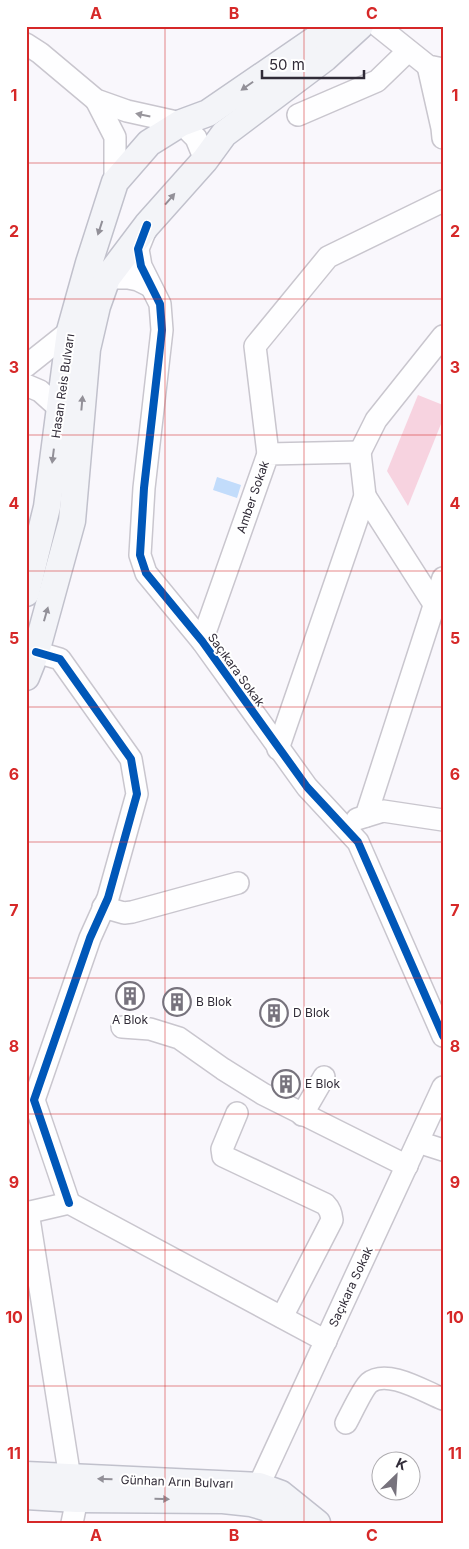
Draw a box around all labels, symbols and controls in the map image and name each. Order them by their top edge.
text: A [90,3,102,23]
text: B [229,3,239,23]
text: C [366,3,378,23]
scale bar [262,48,364,80]
text: 50 m [269,55,305,74]
one-way arrow [240,81,254,91]
text: 1 [11,85,17,105]
text: 1 [452,85,458,105]
one-way arrow [136,111,151,119]
one-way arrow [165,193,176,206]
text: 2 [9,221,19,241]
one-way arrow [96,221,103,236]
text: 2 [450,221,460,241]
street label: Hasan Reis Bulvarı [48,333,77,439]
text: 3 [9,357,19,377]
text: 3 [450,357,460,377]
one-way arrow [79,394,87,410]
one-way arrow [49,448,57,464]
street label: Amber Sokak [233,458,272,535]
text: 4 [9,493,20,513]
text: 4 [450,493,461,513]
one-way arrow [43,606,51,621]
text: 5 [9,628,19,648]
text: 5 [450,628,460,648]
street label: Saçıkara Sokak [205,630,268,710]
text: 6 [9,764,19,784]
text: 6 [450,764,460,784]
text: 7 [9,900,19,920]
text: 7 [450,900,460,920]
building icon: A Blok [115,981,145,1011]
building icon: B Blok [162,987,192,1017]
place label: B Blok [196,994,232,1009]
building icon: D Blok [259,998,289,1028]
place label: D Blok [293,1005,330,1020]
place label: A Blok [112,1012,149,1027]
text: 8 [9,1036,19,1056]
text: 8 [450,1036,460,1056]
building icon: E Blok [271,1069,301,1099]
place label: E Blok [305,1076,341,1091]
text: 9 [9,1172,19,1192]
text: 9 [450,1172,460,1192]
street label: Saçıkara Sokak [325,1244,376,1329]
text: 10 [5,1307,23,1327]
text: 10 [446,1307,464,1327]
text: 11 [7,1443,21,1463]
text: 11 [448,1443,462,1463]
north arrow [372,1452,422,1502]
text: K [394,1454,410,1474]
street label: Günhan Arın Bulvarı [120,1472,234,1491]
one-way arrow [97,1475,113,1483]
one-way arrow [155,1495,171,1503]
text: A [90,1525,102,1545]
text: B [229,1525,239,1545]
text: C [366,1525,378,1545]

